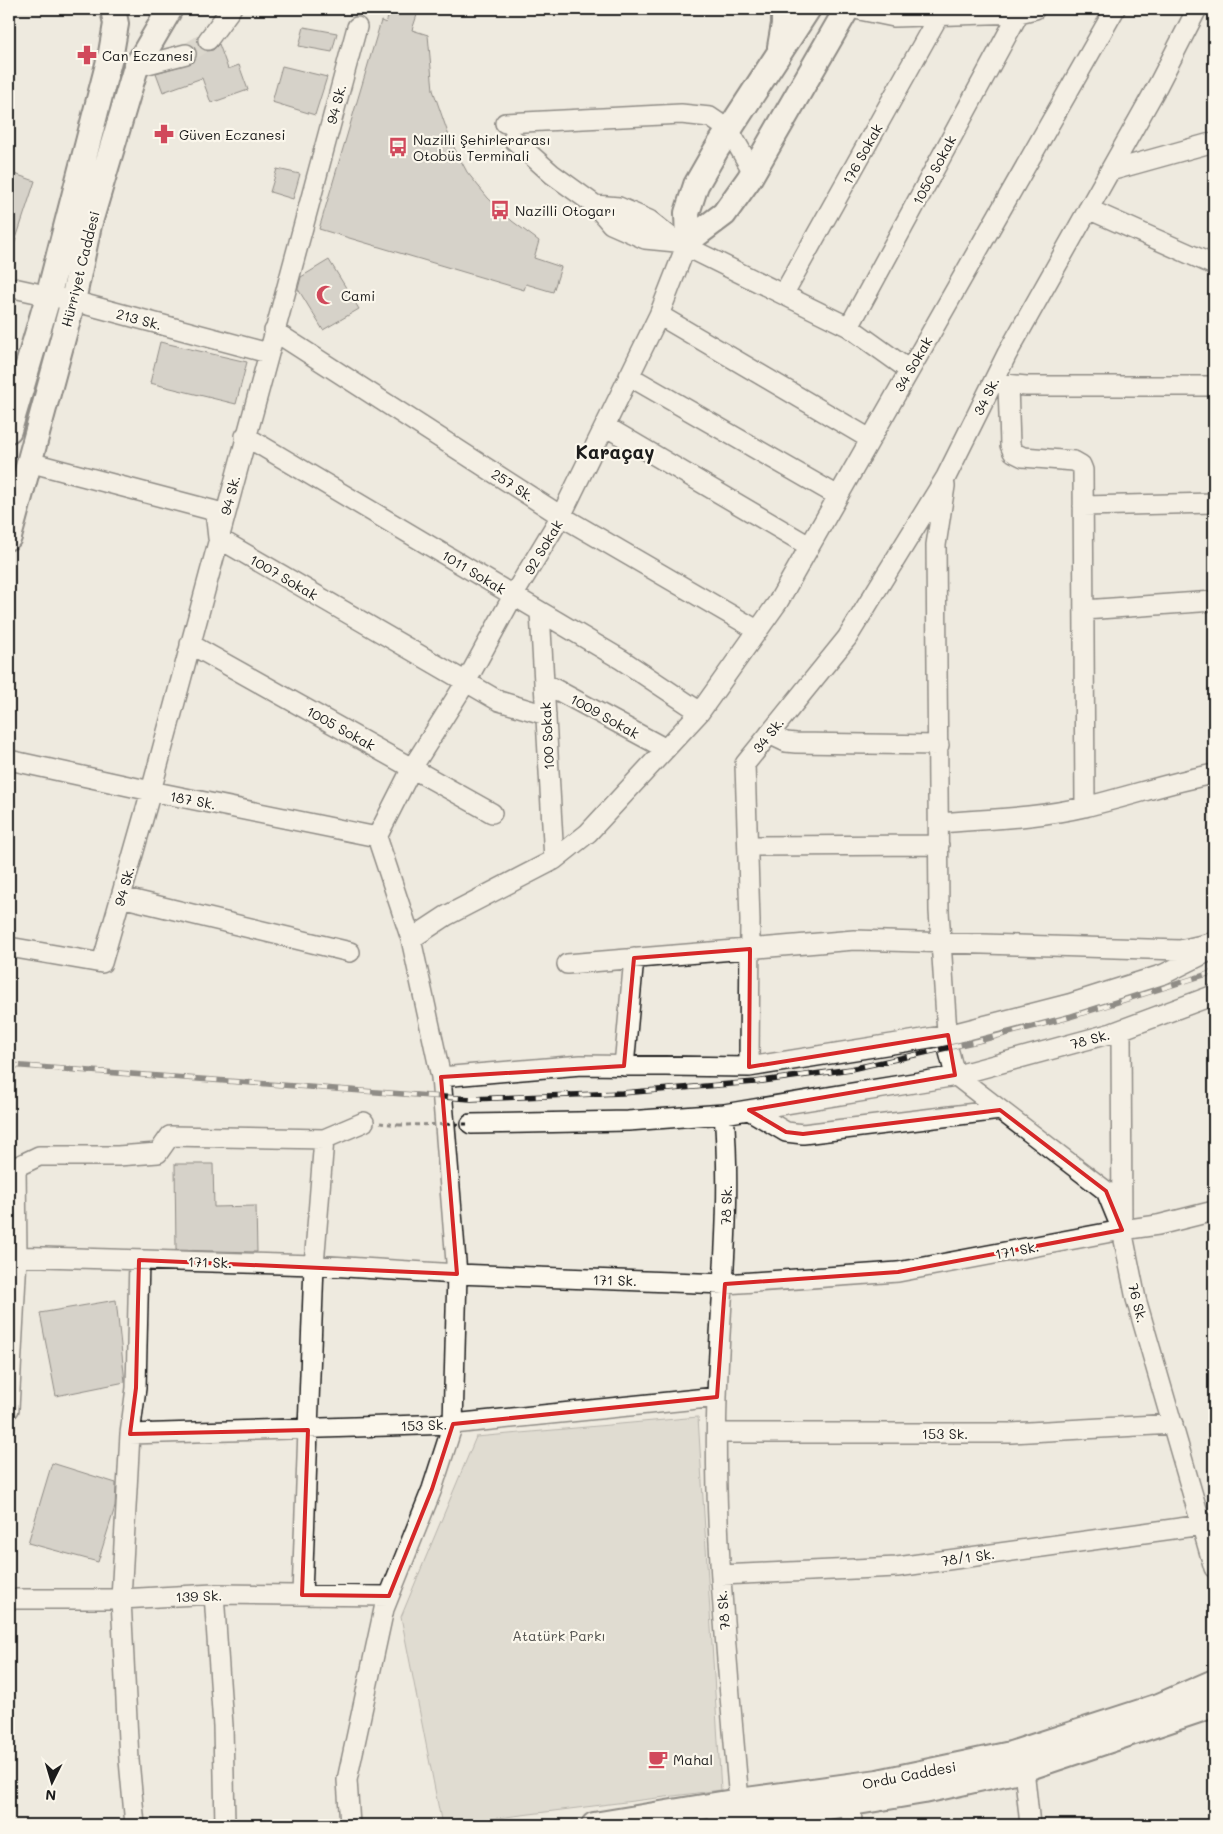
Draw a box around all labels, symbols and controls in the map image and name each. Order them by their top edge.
pharmacy icon: Can Eczanesi [76,44,98,66]
place label: Can Eczanesi [102,46,193,65]
street label: 94 Sk. [322,82,350,126]
street label: 176 Sokak [838,120,886,188]
pharmacy icon: Güven Eczanesi [153,123,175,145]
place label: Güven Eczanesi [179,125,286,144]
place label: Nazilli Şehirlerarası Otobüs Terminali [413,130,551,165]
street label: 1050 Sokak [908,132,960,208]
bus stop icon: Nazilli Şehirlerarası Otobüs Terminali [387,136,409,158]
bus stop icon: Nazilli Otogarı [489,199,511,221]
place label: Nazilli Otogarı [515,201,616,220]
street label: Hürriyet Caddesi [56,209,104,329]
mosque icon: Cami [315,284,337,306]
place label: Cami [341,286,375,305]
street label: 213 Sk. [114,304,164,334]
street label: 34 Sokak [890,333,936,395]
street label: 34 Sk. [969,374,1003,418]
district label: Karaçay [575,439,655,464]
street label: 257 Sk. [488,464,538,506]
street label: 94 Sk. [216,473,244,517]
street label: 92 Sokak [519,516,567,578]
street label: 1011 Sokak [438,545,510,599]
street label: 1007 Sokak [247,550,321,604]
street label: 1009 Sokak [567,689,643,743]
street label: 1005 Sokak [303,701,379,755]
street label: 100 Sokak [536,702,558,770]
street label: 34 Sk. [748,713,788,757]
street label: 187 Sk. [168,786,218,814]
street label: 94 Sk. [109,864,139,908]
street label: 78 Sk. [1068,1025,1112,1053]
street label: 78 Sk. [716,1185,736,1225]
street label: 171 Sk. [993,1236,1041,1264]
street label: 171 Sk. [188,1252,232,1272]
street label: 171 Sk. [593,1270,637,1290]
street label: 76 Sk. [1124,1281,1152,1325]
street label: 153 Sk. [400,1415,448,1435]
street label: 153 Sk. [922,1424,968,1443]
street label: 78/1 Sk. [940,1544,996,1570]
street label: 139 Sk. [175,1586,223,1606]
street label: 78 Sk. [712,1589,734,1631]
park label: Atatürk Parkı [512,1626,606,1645]
cafe icon: Mahal [647,1748,669,1770]
place label: Mahal [673,1750,713,1769]
north arrow [28,1756,78,1806]
street label: Ordu Caddesi [860,1757,958,1793]
text: N [45,1786,57,1805]

